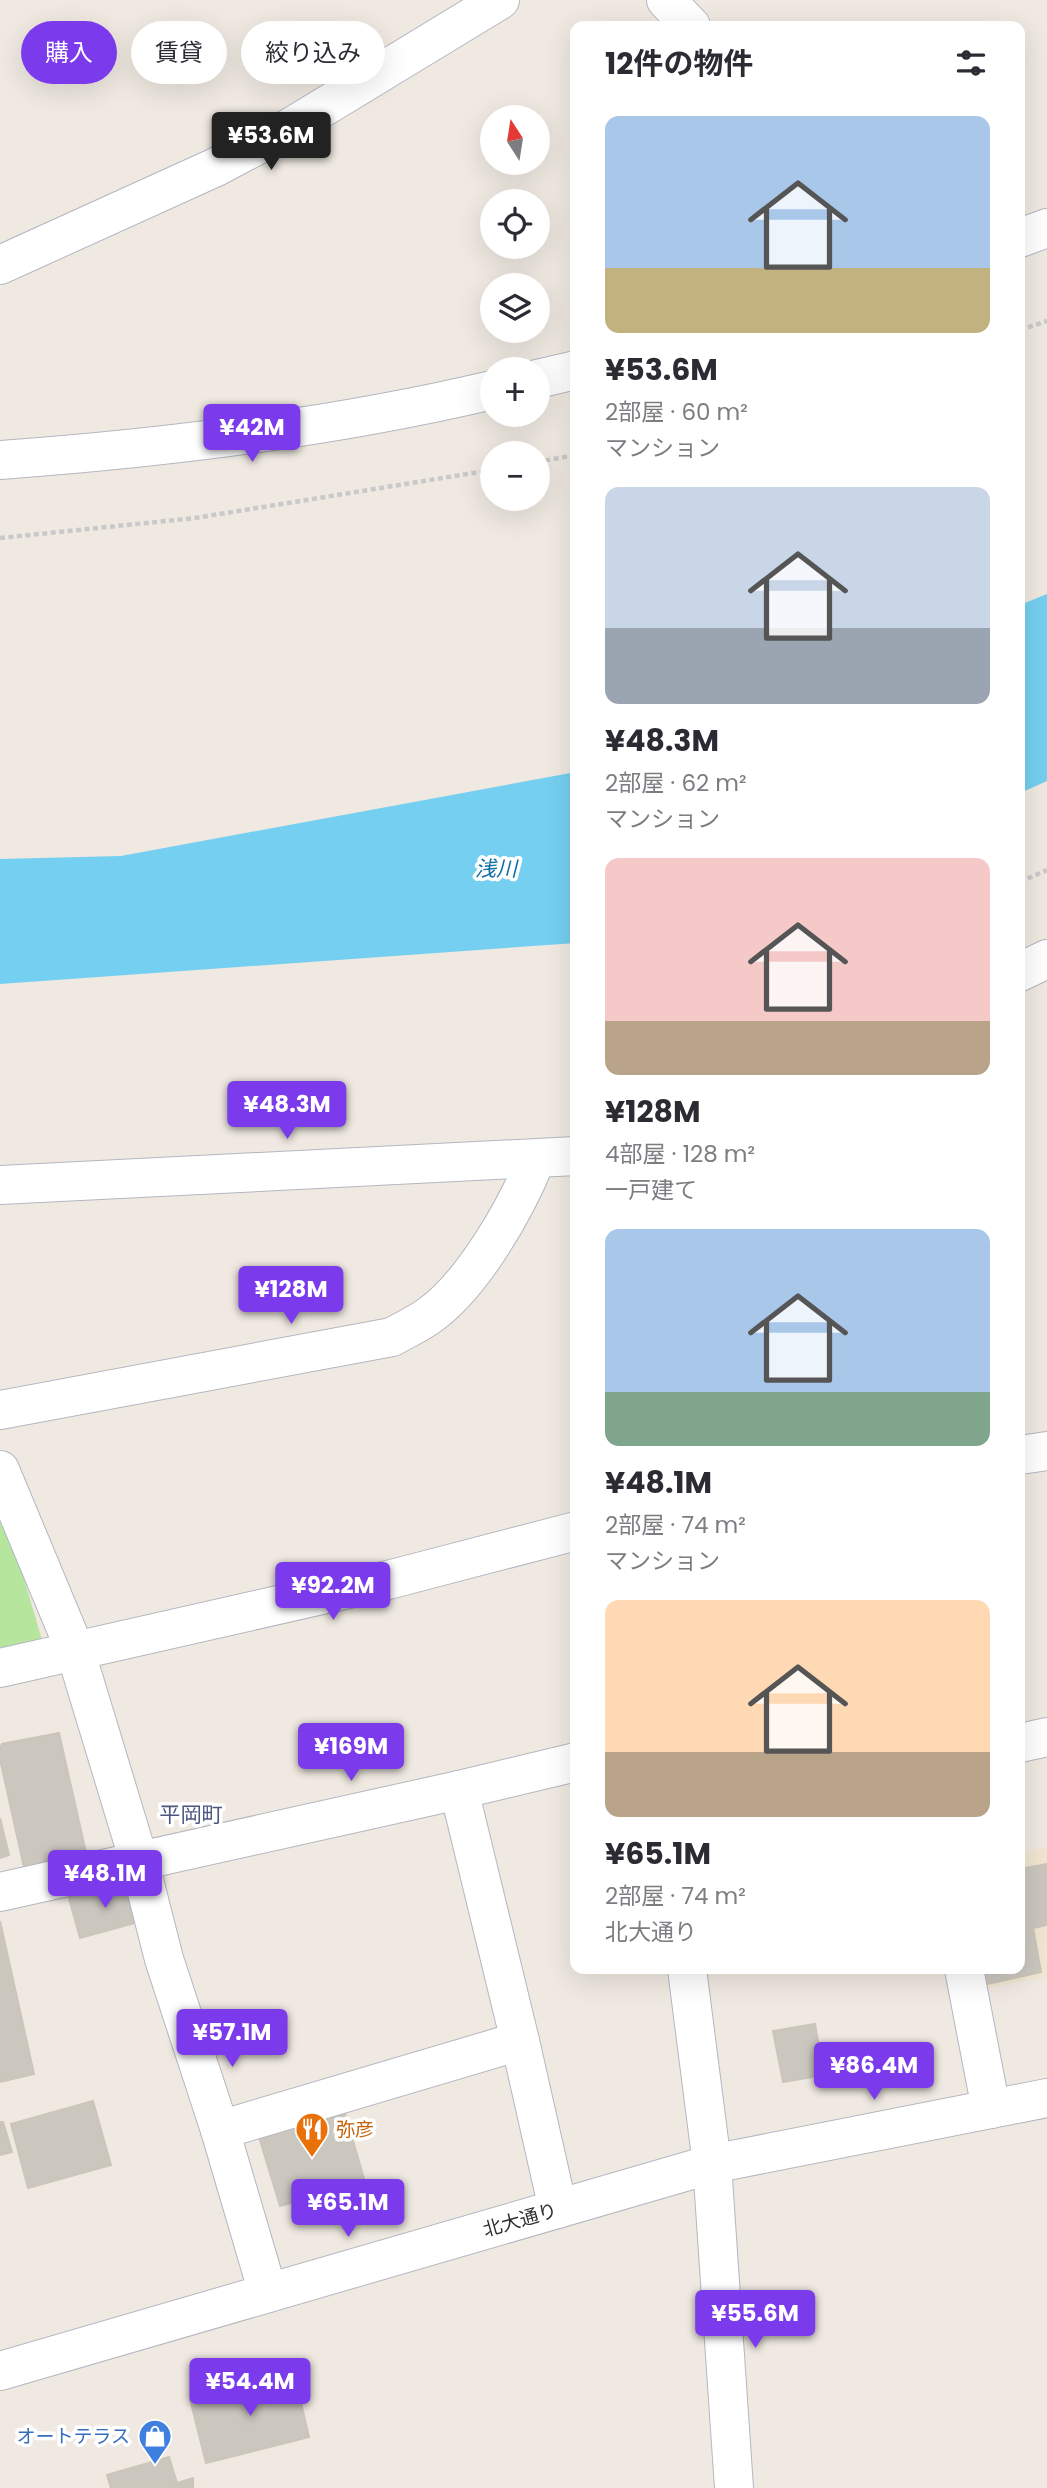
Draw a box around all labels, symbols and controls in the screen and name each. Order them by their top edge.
chip: 購入 [21,21,117,84]
chip: 賃貸 [131,21,227,84]
chip: 絞り込み [241,21,385,84]
text: 12件の物件 [605,42,753,85]
icon: filters [952,44,990,82]
north arrow [480,105,550,175]
map controls [480,105,550,511]
pin: ¥53.6M [214,113,328,172]
text: ¥53.6M [228,119,314,151]
icon: home [735,162,861,288]
button: locate [480,189,550,259]
button: layers [480,273,550,343]
text: ¥53.6M [605,348,718,391]
button: + [480,357,550,427]
text: 2部屋 · 60 m² [605,396,748,428]
pin: ¥42M [211,405,293,464]
text: ¥42M [219,411,285,443]
text: マンション [605,432,720,464]
button: − [480,441,550,511]
icon: home [735,533,861,659]
text: ¥48.3M [605,719,719,762]
text: 2部屋 · 62 m² [605,767,747,799]
text: マンション [605,803,720,835]
water label: 浅川 [475,854,519,883]
icon: home [735,904,861,1030]
pin: ¥48.3M [230,1082,344,1141]
text: ¥48.3M [243,1088,331,1120]
text: ¥128M [605,1090,701,1133]
text: 4部屋 · 128 m² [605,1138,755,1170]
text: 一戸建て [605,1174,697,1206]
pin: ¥128M [242,1266,340,1326]
text: ¥128M [254,1273,328,1305]
icon: home [735,1275,861,1401]
text: ¥48.1M [605,1461,712,1504]
text: 2部屋 · 74 m² [605,1509,746,1541]
text: マンション [605,1545,720,1577]
pin: ¥92.2M [276,1562,390,1622]
text: ¥92.2M [291,1569,375,1601]
icon: home [735,1646,861,1772]
pin: ¥169M [302,1724,400,1783]
text: ¥169M [314,1730,388,1762]
district label: 平岡町 [160,1800,223,1829]
text: ¥65.1M [605,1832,711,1875]
pin: ¥48.1M [48,1850,162,1910]
text: ¥48.1M [64,1857,146,1889]
text: 2部屋 · 74 m² [605,1880,746,1912]
text: 北大通り [605,1916,697,1948]
pin: ¥57.1M [175,2010,289,2069]
text: ¥57.1M [193,2016,271,2048]
pin: ¥86.4M [817,2042,931,2102]
text: ¥86.4M [830,2049,918,2081]
restaurant icon: 弥彦 [293,2110,331,2159]
place label: 弥彦 [336,2116,374,2143]
pin: ¥65.1M [291,2180,405,2239]
text: ¥65.1M [307,2186,389,2218]
street label: 北大通り [480,2197,560,2243]
pin: ¥55.6M [698,2290,812,2350]
text: ¥55.6M [711,2297,799,2329]
pin: ¥54.4M [193,2358,307,2418]
text: ¥54.4M [205,2365,295,2397]
shop icon: オートテラス [136,2417,174,2466]
place label: オートテラス [16,2423,130,2450]

